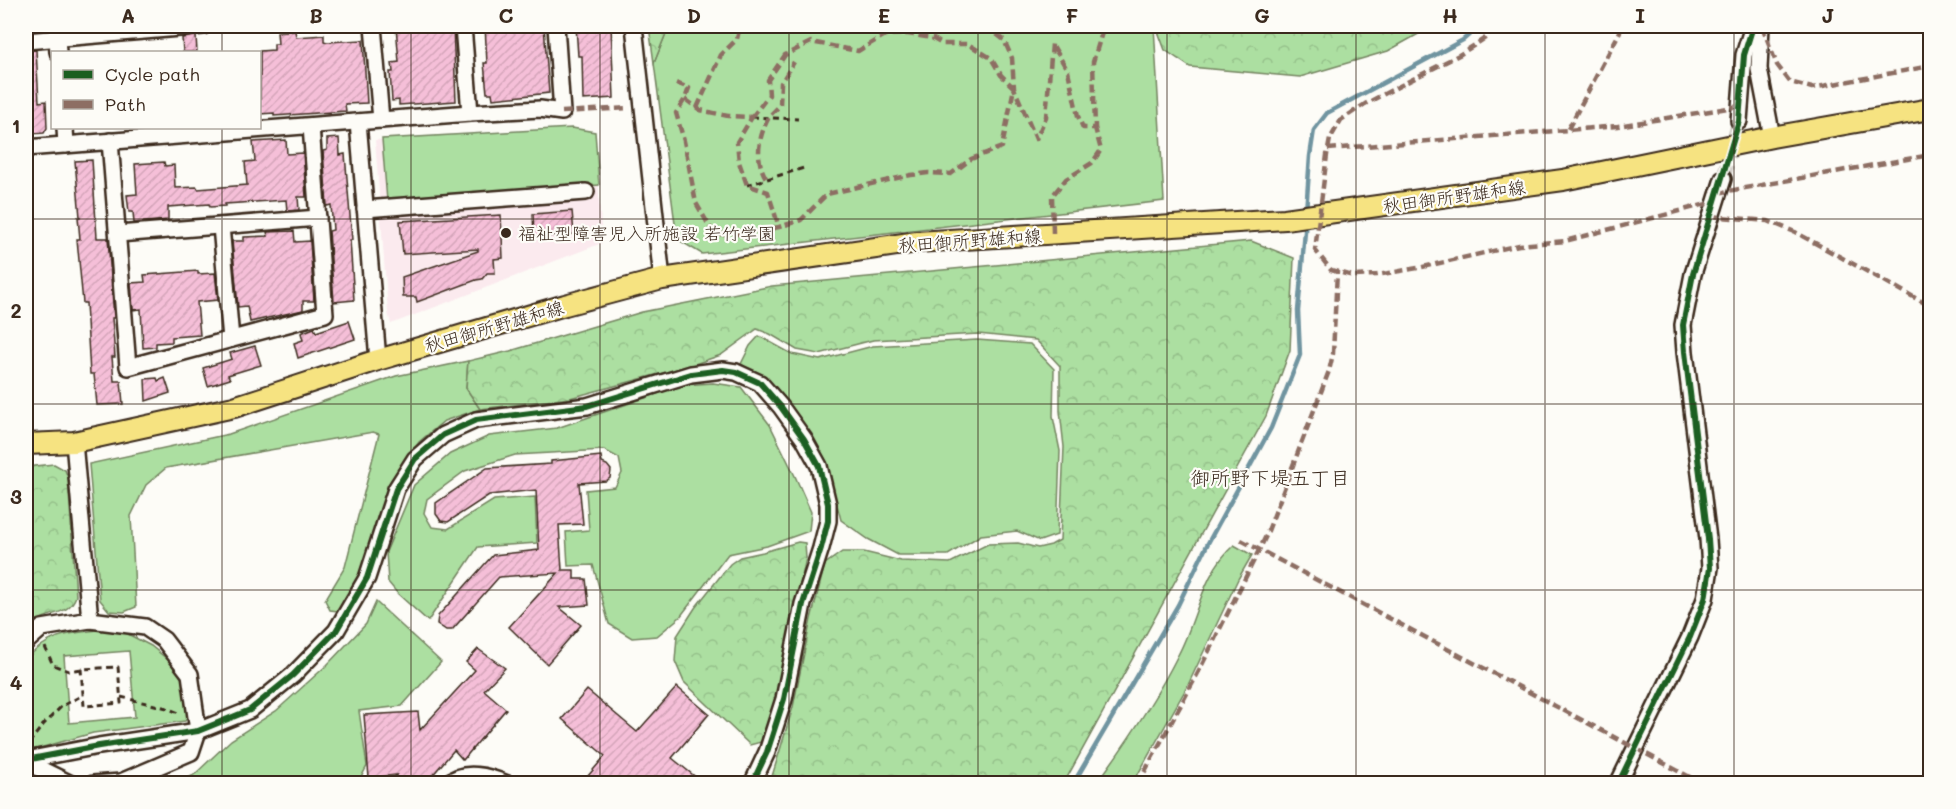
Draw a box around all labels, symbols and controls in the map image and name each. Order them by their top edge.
text: A [121,2,135,28]
text: B [309,2,323,28]
text: C [499,2,514,28]
text: D [687,2,701,28]
text: E [878,2,890,28]
text: F [1066,2,1079,28]
text: G [1254,2,1270,28]
text: H [1442,2,1458,28]
text: I [1635,2,1645,28]
text: J [1821,2,1835,28]
legend [51,51,261,129]
text: Cycle path [105,62,200,86]
text: Path [105,92,145,116]
text: 1 [12,112,20,138]
street label: 秋田御所野雄和線 [1381,174,1527,218]
place label: 福祉型障害児入所施設 若竹学園 [518,221,776,245]
street label: 秋田御所野雄和線 [897,223,1043,257]
marker: 福祉型障害児入所施設 若竹学園 [499,226,513,240]
street label: 秋田御所野雄和線 [421,295,567,357]
text: 2 [10,297,22,323]
district label: 御所野下堤五丁目 [1190,464,1350,490]
text: 3 [10,483,22,509]
text: 4 [10,669,23,695]

